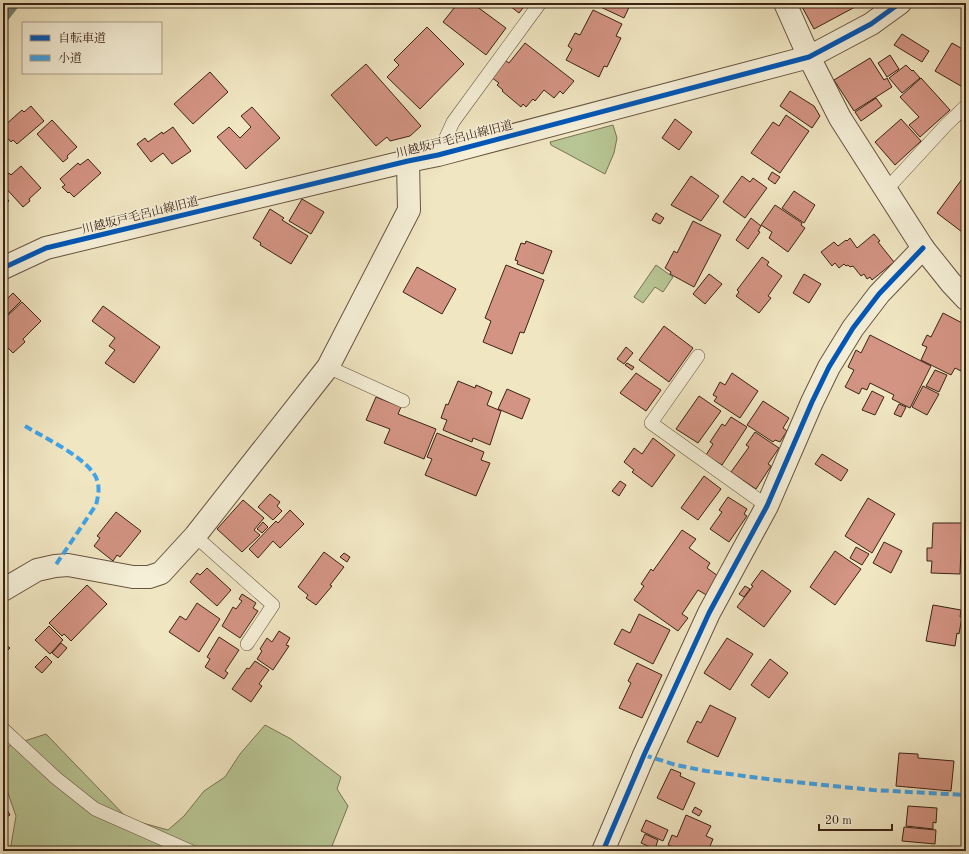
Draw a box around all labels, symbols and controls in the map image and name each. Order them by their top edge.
legend [22,22,162,74]
text: 自転車道 [58,31,106,45]
text: 小道 [58,51,82,65]
street label: 川越坂戸毛呂山線旧道 [394,118,514,160]
street label: 川越坂戸毛呂山線旧道 [80,194,200,236]
scale bar [819,806,892,832]
text: 20 m [825,815,852,827]

